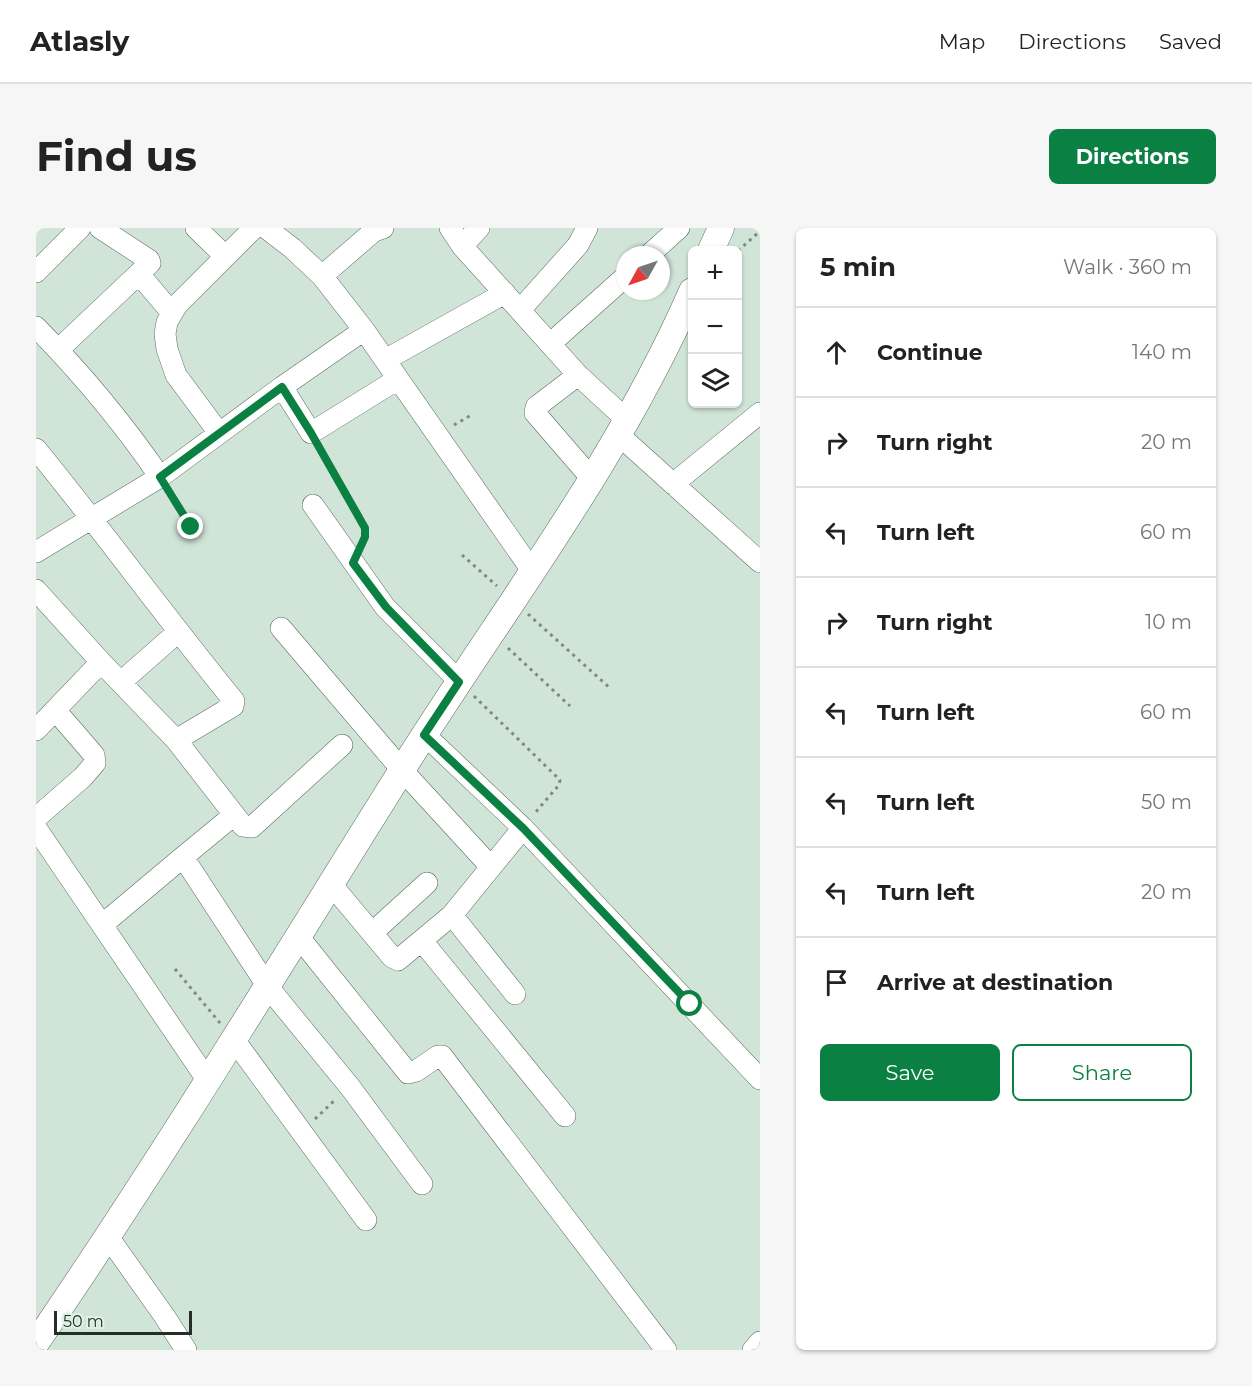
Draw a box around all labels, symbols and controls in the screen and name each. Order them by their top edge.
text: Atlasly [30,24,129,58]
text: Map [939,29,985,54]
text: Directions [1018,29,1126,54]
text: Saved [1159,29,1222,54]
button: Directions [1049,129,1216,184]
text: Find us [36,130,197,182]
north arrow [616,246,670,300]
map controls [688,246,742,408]
button: + [688,246,742,300]
text: 5 min [820,251,896,283]
text: Walk · 360 m [1063,255,1192,279]
button: − [688,300,742,354]
icon: ahead [820,336,853,369]
text: Continue [877,339,983,366]
text: 140 m [1132,340,1192,364]
button: layers [688,354,742,408]
icon: right [820,426,853,459]
text: Turn right [877,429,992,456]
text: 20 m [1141,430,1192,454]
route end [177,513,203,539]
icon: left [820,516,853,549]
text: Turn left [877,519,975,546]
text: 60 m [1140,520,1192,544]
icon: right [820,606,853,639]
text: Turn right [877,609,992,636]
text: 10 m [1145,610,1192,634]
icon: left [820,696,853,729]
text: Turn left [877,699,975,726]
text: 60 m [1140,700,1192,724]
icon: left [820,786,853,819]
text: Turn left [877,789,975,816]
text: 50 m [1141,790,1192,814]
icon: left [820,876,853,909]
text: Turn left [877,879,975,906]
text: 20 m [1141,880,1192,904]
icon: arrive [820,966,853,999]
text: Arrive at destination [877,969,1113,996]
route start [676,990,702,1016]
button: Save [820,1044,1000,1101]
button: Share [1012,1044,1192,1101]
scale bar [54,1308,192,1336]
text: 50 m [63,1312,104,1331]

